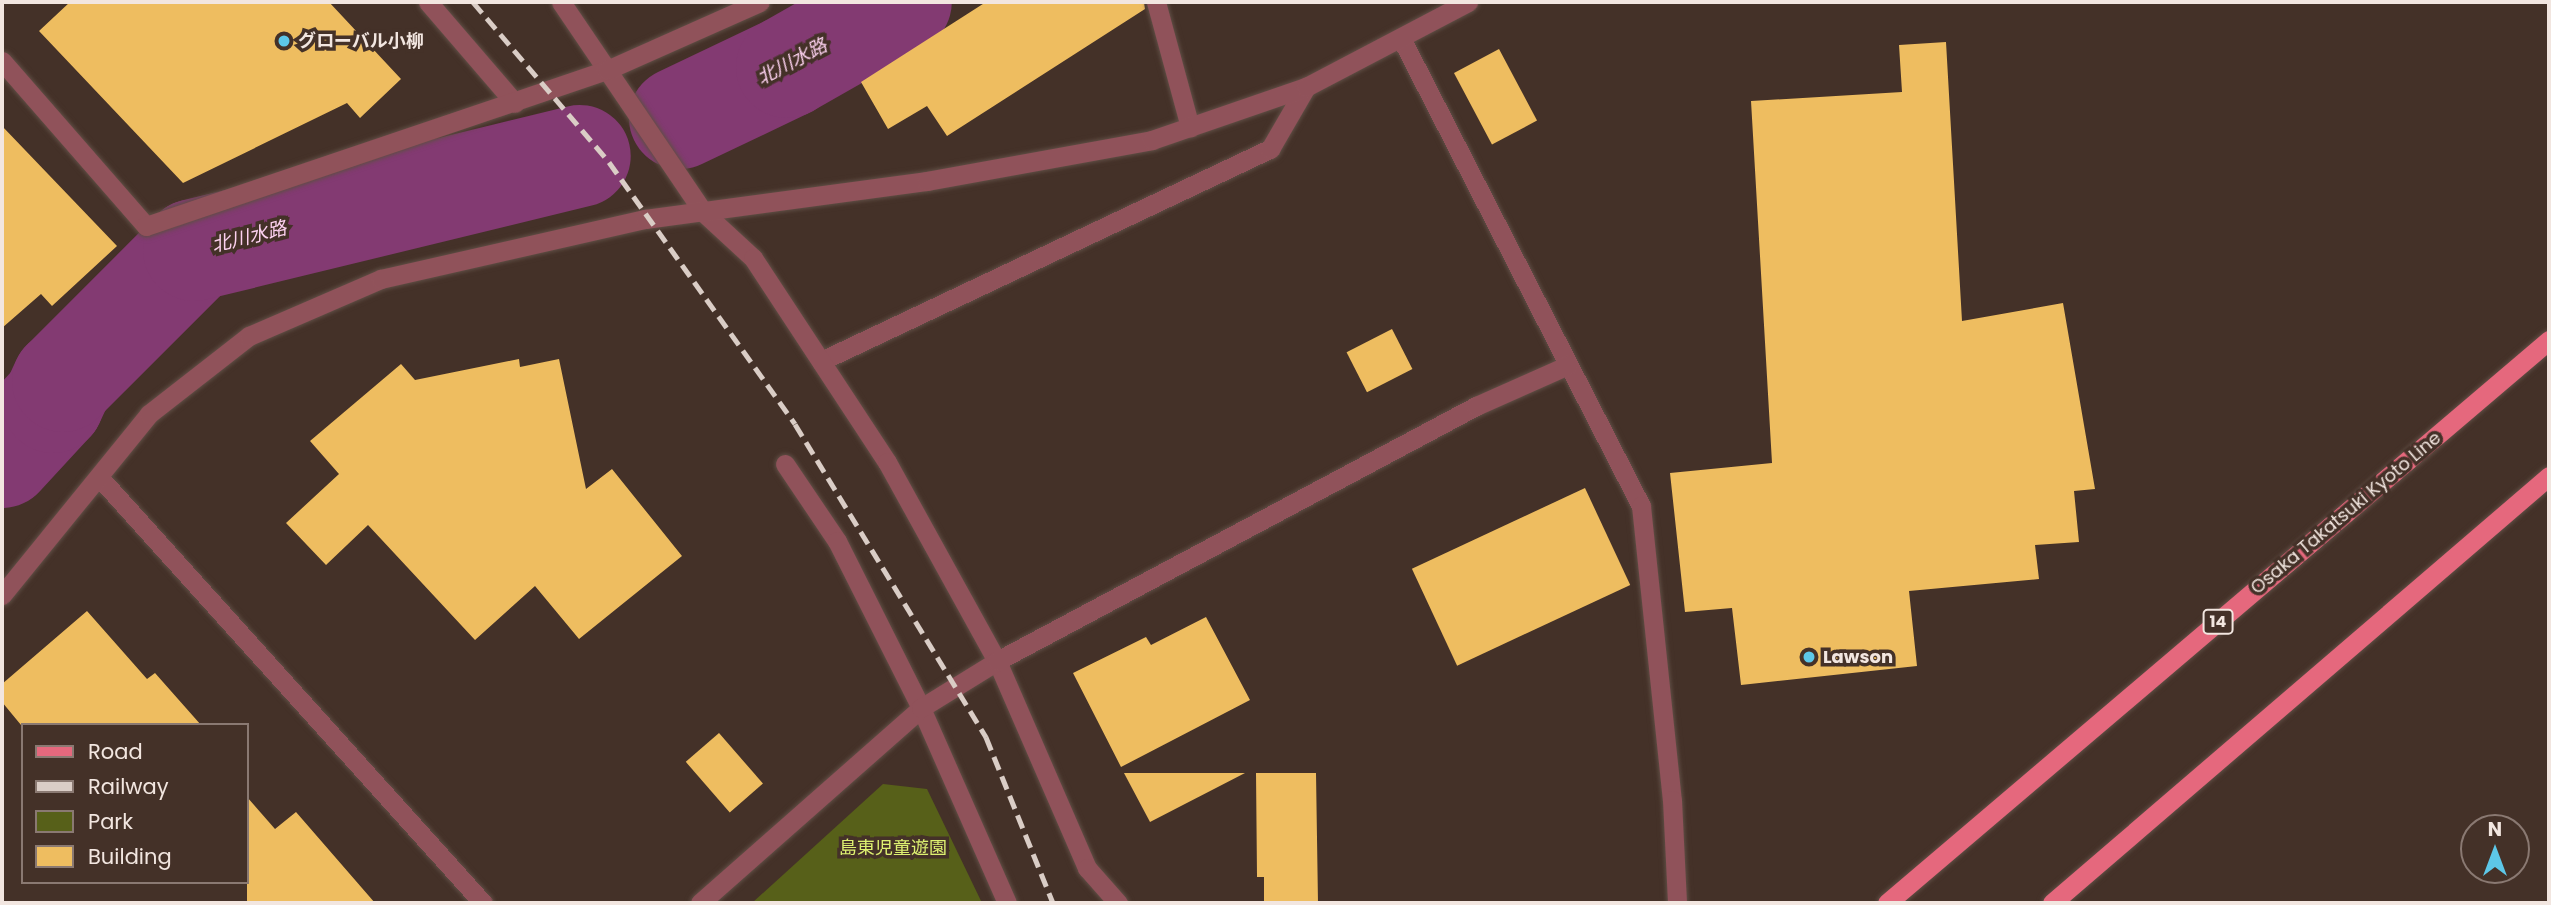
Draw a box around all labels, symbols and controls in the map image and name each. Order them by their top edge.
place label: グローバル小柳 [298,30,424,52]
marker: グローバル小柳 [276,33,292,49]
water label: 北川水路 [753,34,831,90]
water label: 北川水路 [209,217,289,257]
street label: Osaka Takatsuki Kyoto Line [2247,427,2445,599]
road number: 14 [2202,610,2234,635]
place label: Lawson [1823,646,1893,668]
marker: Lawson [1801,649,1817,665]
legend [21,723,248,884]
text: Road [88,737,143,766]
text: Railway [88,772,169,801]
text: Park [88,807,133,836]
north arrow [2460,814,2530,884]
text: N [2488,816,2502,843]
park label: 島東児童遊園 [839,837,947,859]
text: Building [88,842,172,871]

